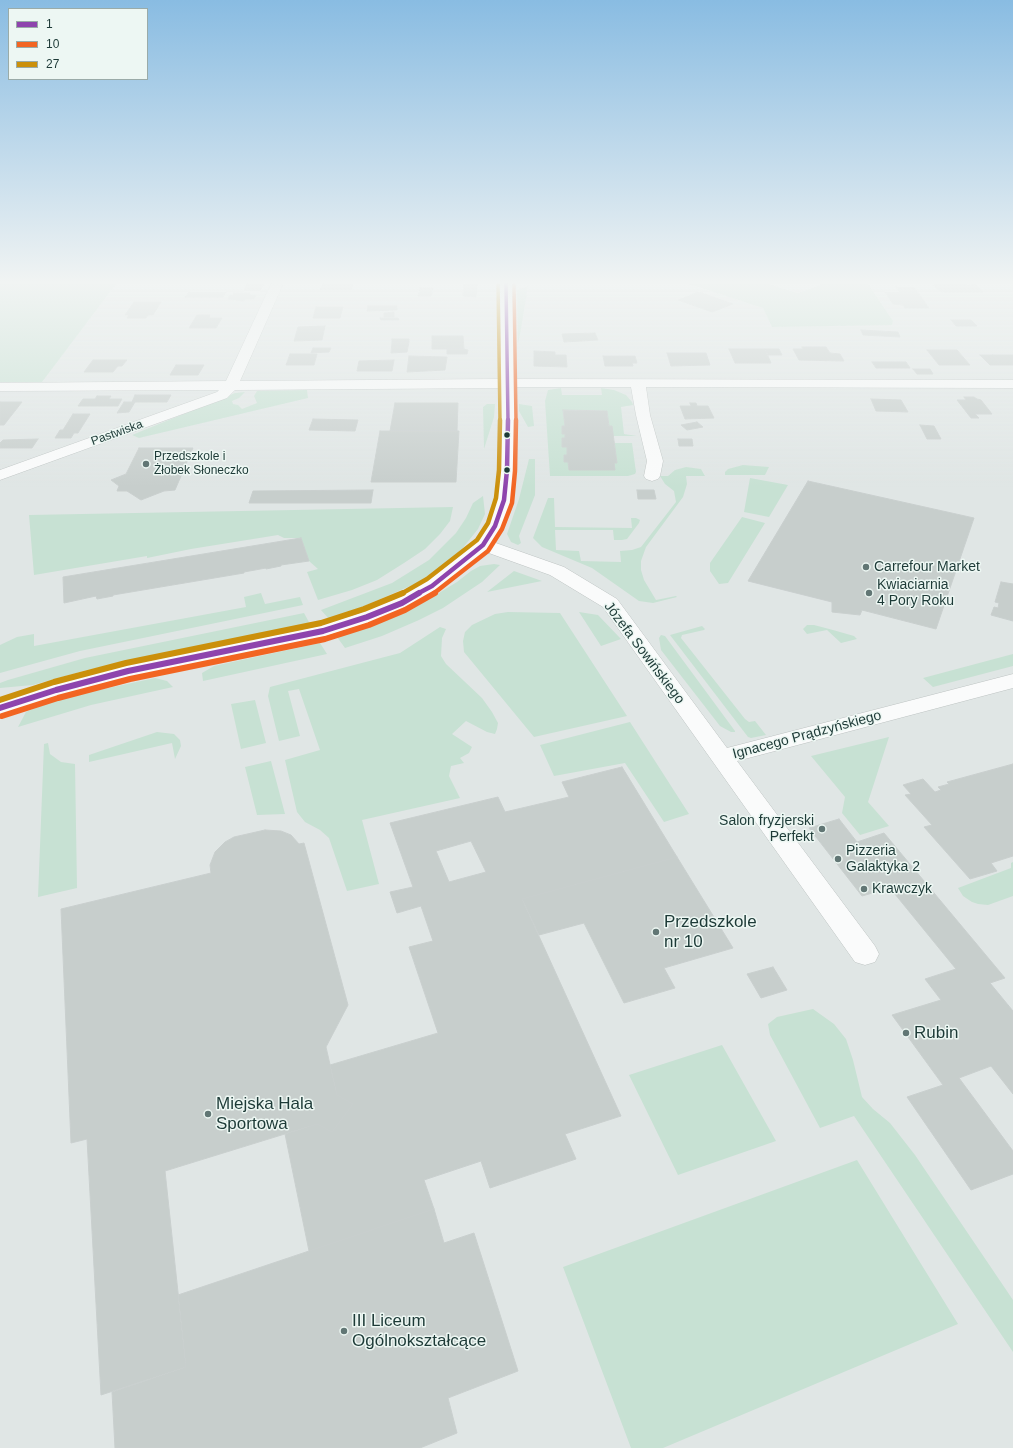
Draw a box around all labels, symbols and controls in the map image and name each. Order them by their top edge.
legend [8,8,148,80]
text: 1 [46,17,53,31]
text: 10 [46,37,59,51]
text: 27 [46,57,59,71]
street label: Pastwiska [89,417,145,449]
unlabelled marker [502,430,512,440]
place label: Przedszkole i Żłobek Słoneczko [154,450,249,478]
marker: Przedszkole i Żłobek Słoneczko [141,459,151,469]
unlabelled marker [502,465,512,475]
place label: Carrefour Market [874,559,980,575]
marker: Carrefour Market [861,562,871,572]
place label: Kwiaciarnia 4 Pory Roku [877,577,954,610]
marker: Kwiaciarnia 4 Pory Roku [864,588,874,598]
street label: Józefa Sowińskiego [600,599,688,707]
street label: Ignacego Prądzyńskiego [731,707,883,763]
place label: Salon fryzjerski Perfekt [719,813,814,846]
marker: Salon fryzjerski Perfekt [817,824,827,834]
place label: Pizzeria Galaktyka 2 [846,843,920,876]
marker: Pizzeria Galaktyka 2 [833,854,843,864]
place label: Krawczyk [872,881,932,897]
marker: Krawczyk [859,884,869,894]
place label: Przedszkole nr 10 [664,912,757,952]
marker: Przedszkole nr 10 [651,927,661,937]
place label: Rubin [914,1023,958,1043]
marker: Rubin [901,1028,911,1038]
place label: Miejska Hala Sportowa [216,1094,313,1134]
marker: Miejska Hala Sportowa [203,1109,213,1119]
place label: III Liceum Ogólnokształcące [352,1311,486,1351]
marker: III Liceum Ogólnokształcące [339,1326,349,1336]

